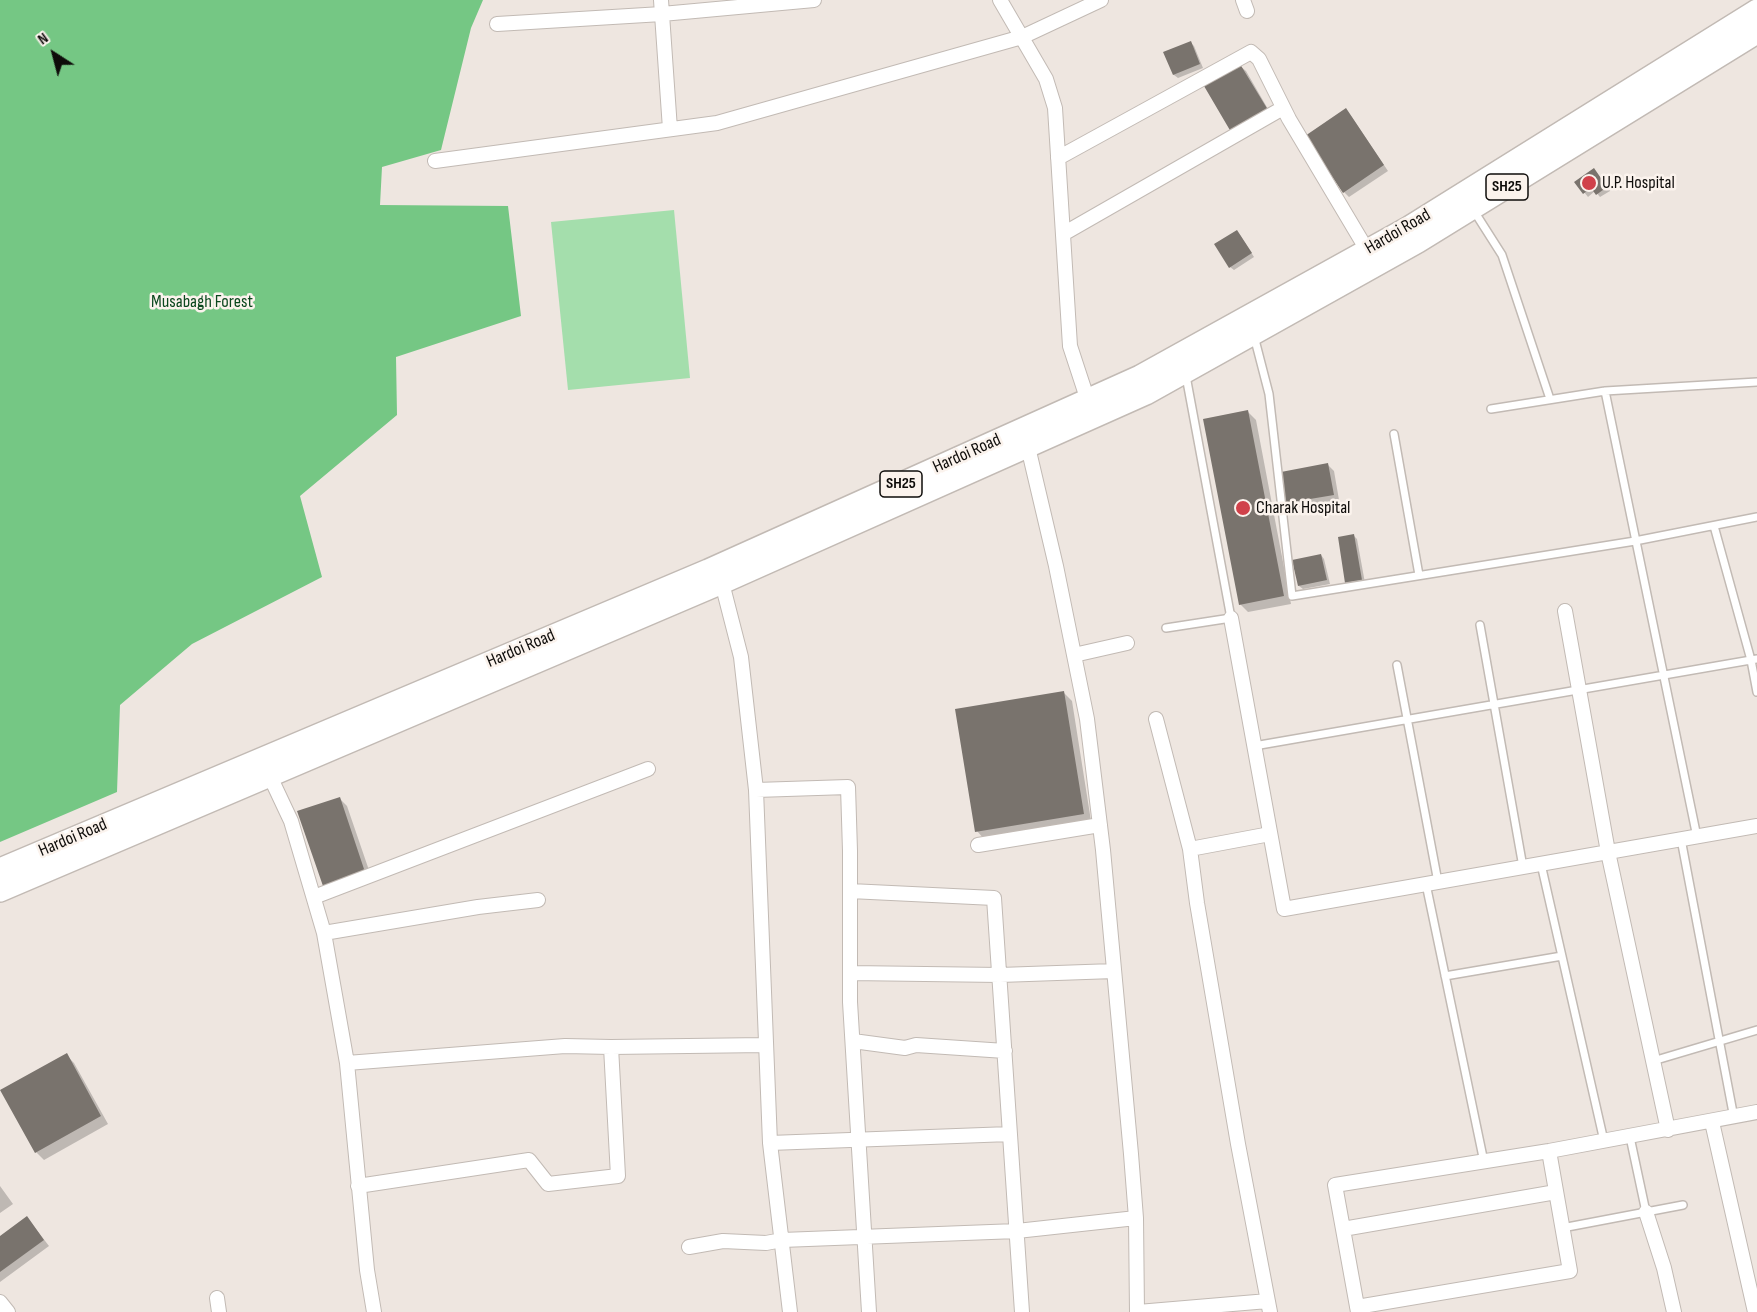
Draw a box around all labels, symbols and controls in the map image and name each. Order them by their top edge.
north arrow [24,24,84,84]
text: N [34,29,52,49]
place label: U.P. Hospital [1602,172,1675,194]
road number: SH25 [1486,174,1528,200]
marker: U.P. Hospital [1580,174,1598,192]
street label: Hardoi Road [1361,205,1435,259]
park label: Musabagh Forest [151,291,253,313]
street label: Hardoi Road [930,429,1004,479]
road number: SH25 [880,471,922,497]
place label: Charak Hospital [1256,497,1350,519]
marker: Charak Hospital [1234,499,1252,517]
street label: Hardoi Road [484,625,558,673]
street label: Hardoi Road [36,814,110,862]

